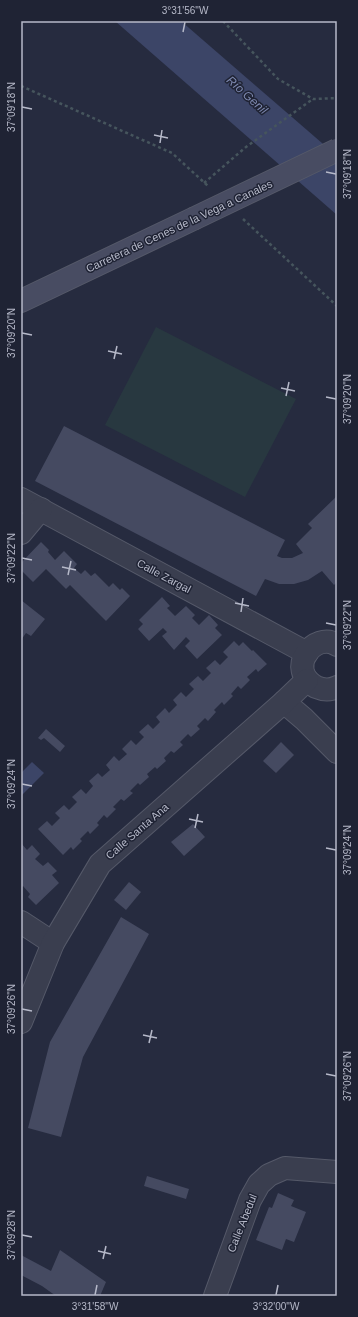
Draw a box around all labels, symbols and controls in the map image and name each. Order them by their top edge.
text: 3°31'56"W [162,5,209,16]
water label: Río Genil [224,73,271,117]
text: 37°09'18"N [6,82,17,132]
text: 37°09'18"N [342,149,353,199]
street label: Carretera de Cenes de la Vega a Canales [84,177,275,275]
text: 37°09'20"N [6,308,17,358]
text: 37°09'20"N [342,374,353,424]
text: 37°09'22"N [6,533,17,583]
street label: Calle Zargal [135,557,193,595]
text: 37°09'22"N [342,600,353,650]
text: 37°09'24"N [6,759,17,809]
street label: Calle Santa Ana [103,800,171,861]
text: 37°09'24"N [342,825,353,875]
text: 37°09'26"N [6,984,17,1034]
text: 37°09'26"N [342,1051,353,1101]
street label: Calle Abedul [225,1192,259,1254]
text: 37°09'28"N [6,1210,17,1260]
text: 3°31'58"W [72,1301,119,1312]
text: 3°32'00"W [253,1301,300,1312]

